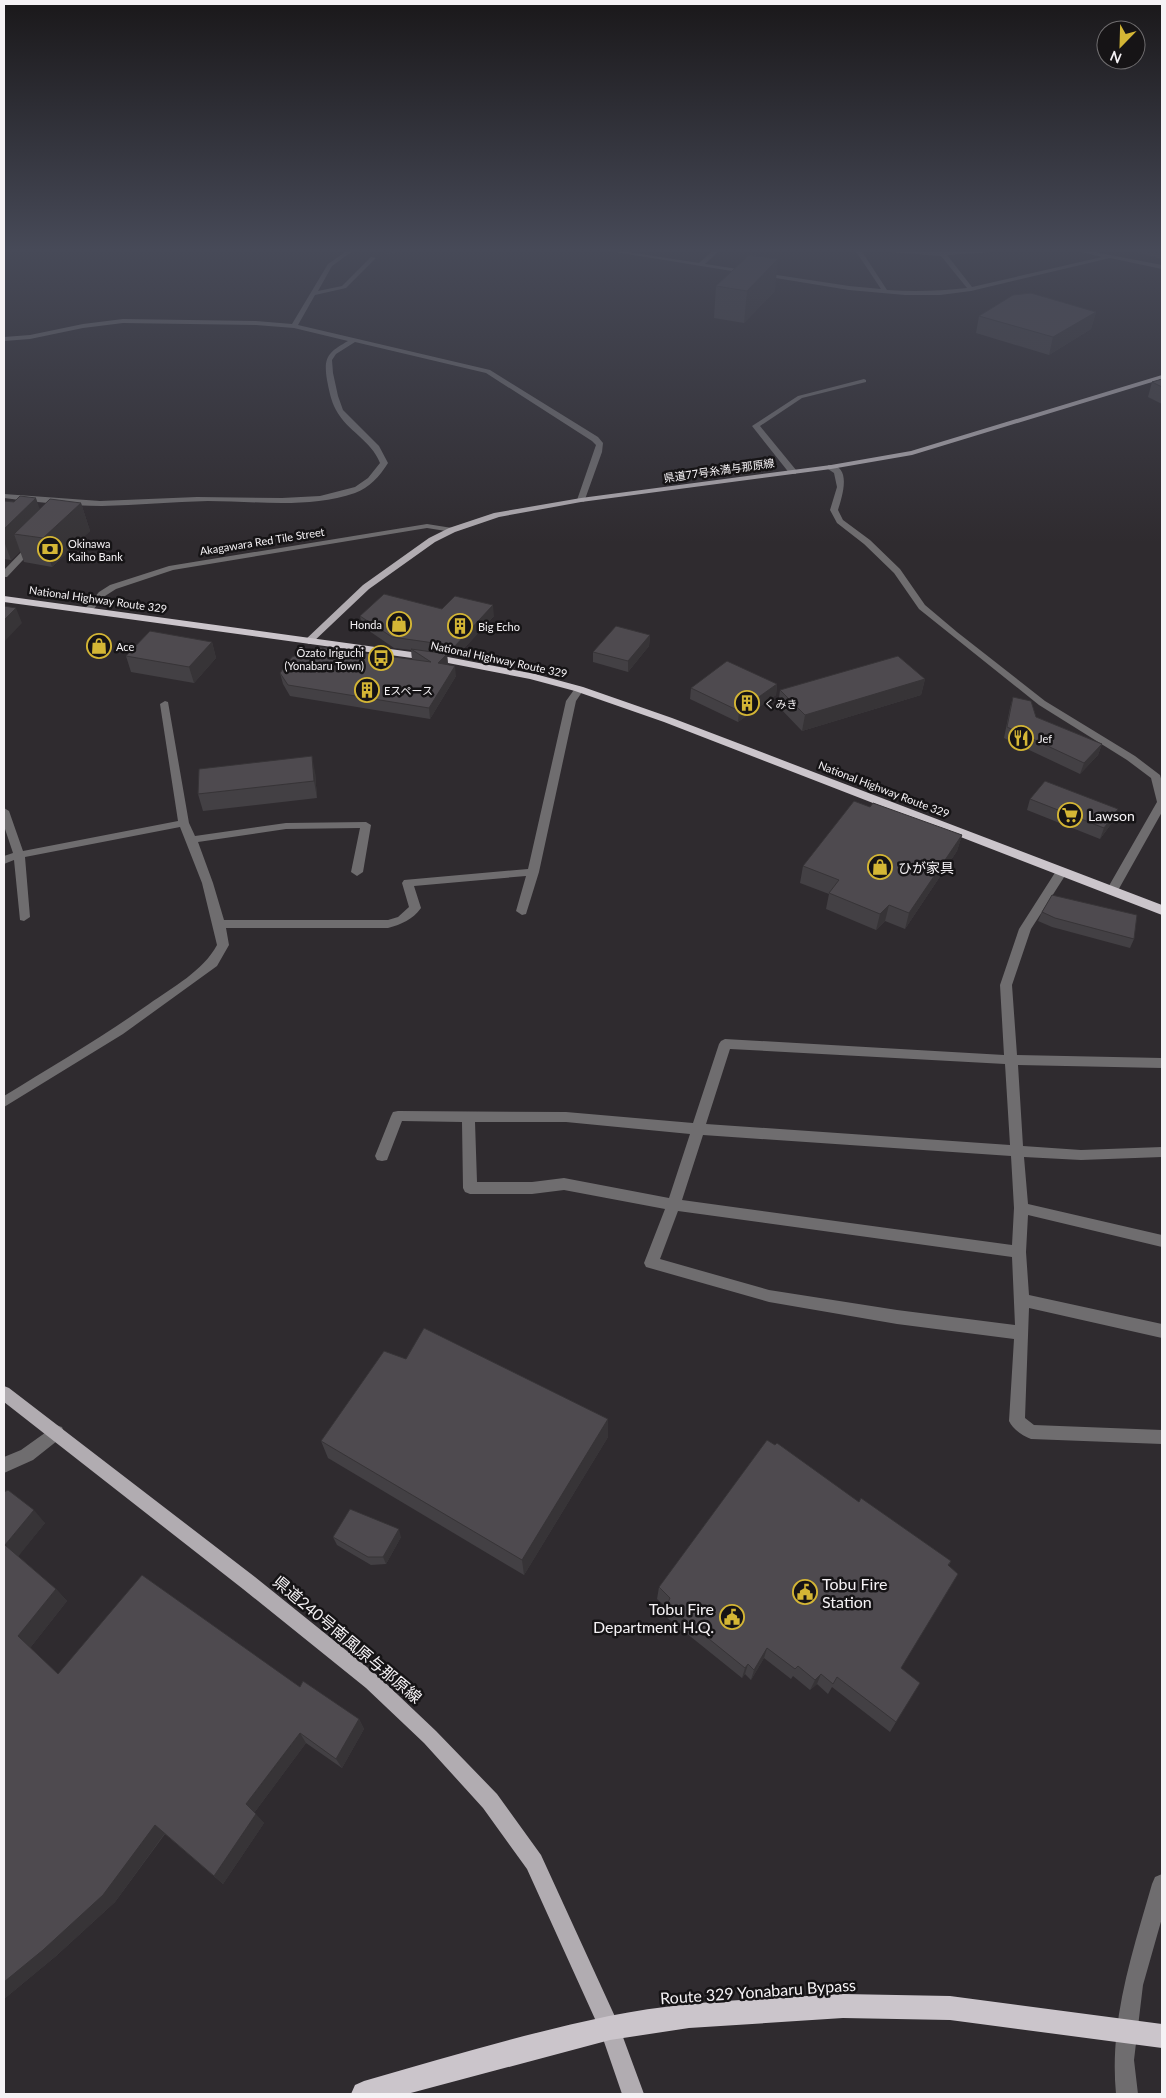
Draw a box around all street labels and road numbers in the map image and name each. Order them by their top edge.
street label: 県道77号糸満与那原線 [663,456,775,484]
street label: Akagawara Red Tile Street [199,525,325,557]
street label: National Highway Route 329 [28,583,168,615]
street label: National Highway Route 329 [430,638,568,680]
street label: National Highway Route 329 [817,758,951,820]
street label: 県道240号南風原与那原線 [270,1571,426,1707]
street label: Route 329 Yonabaru Bypass [659,1975,857,2007]

